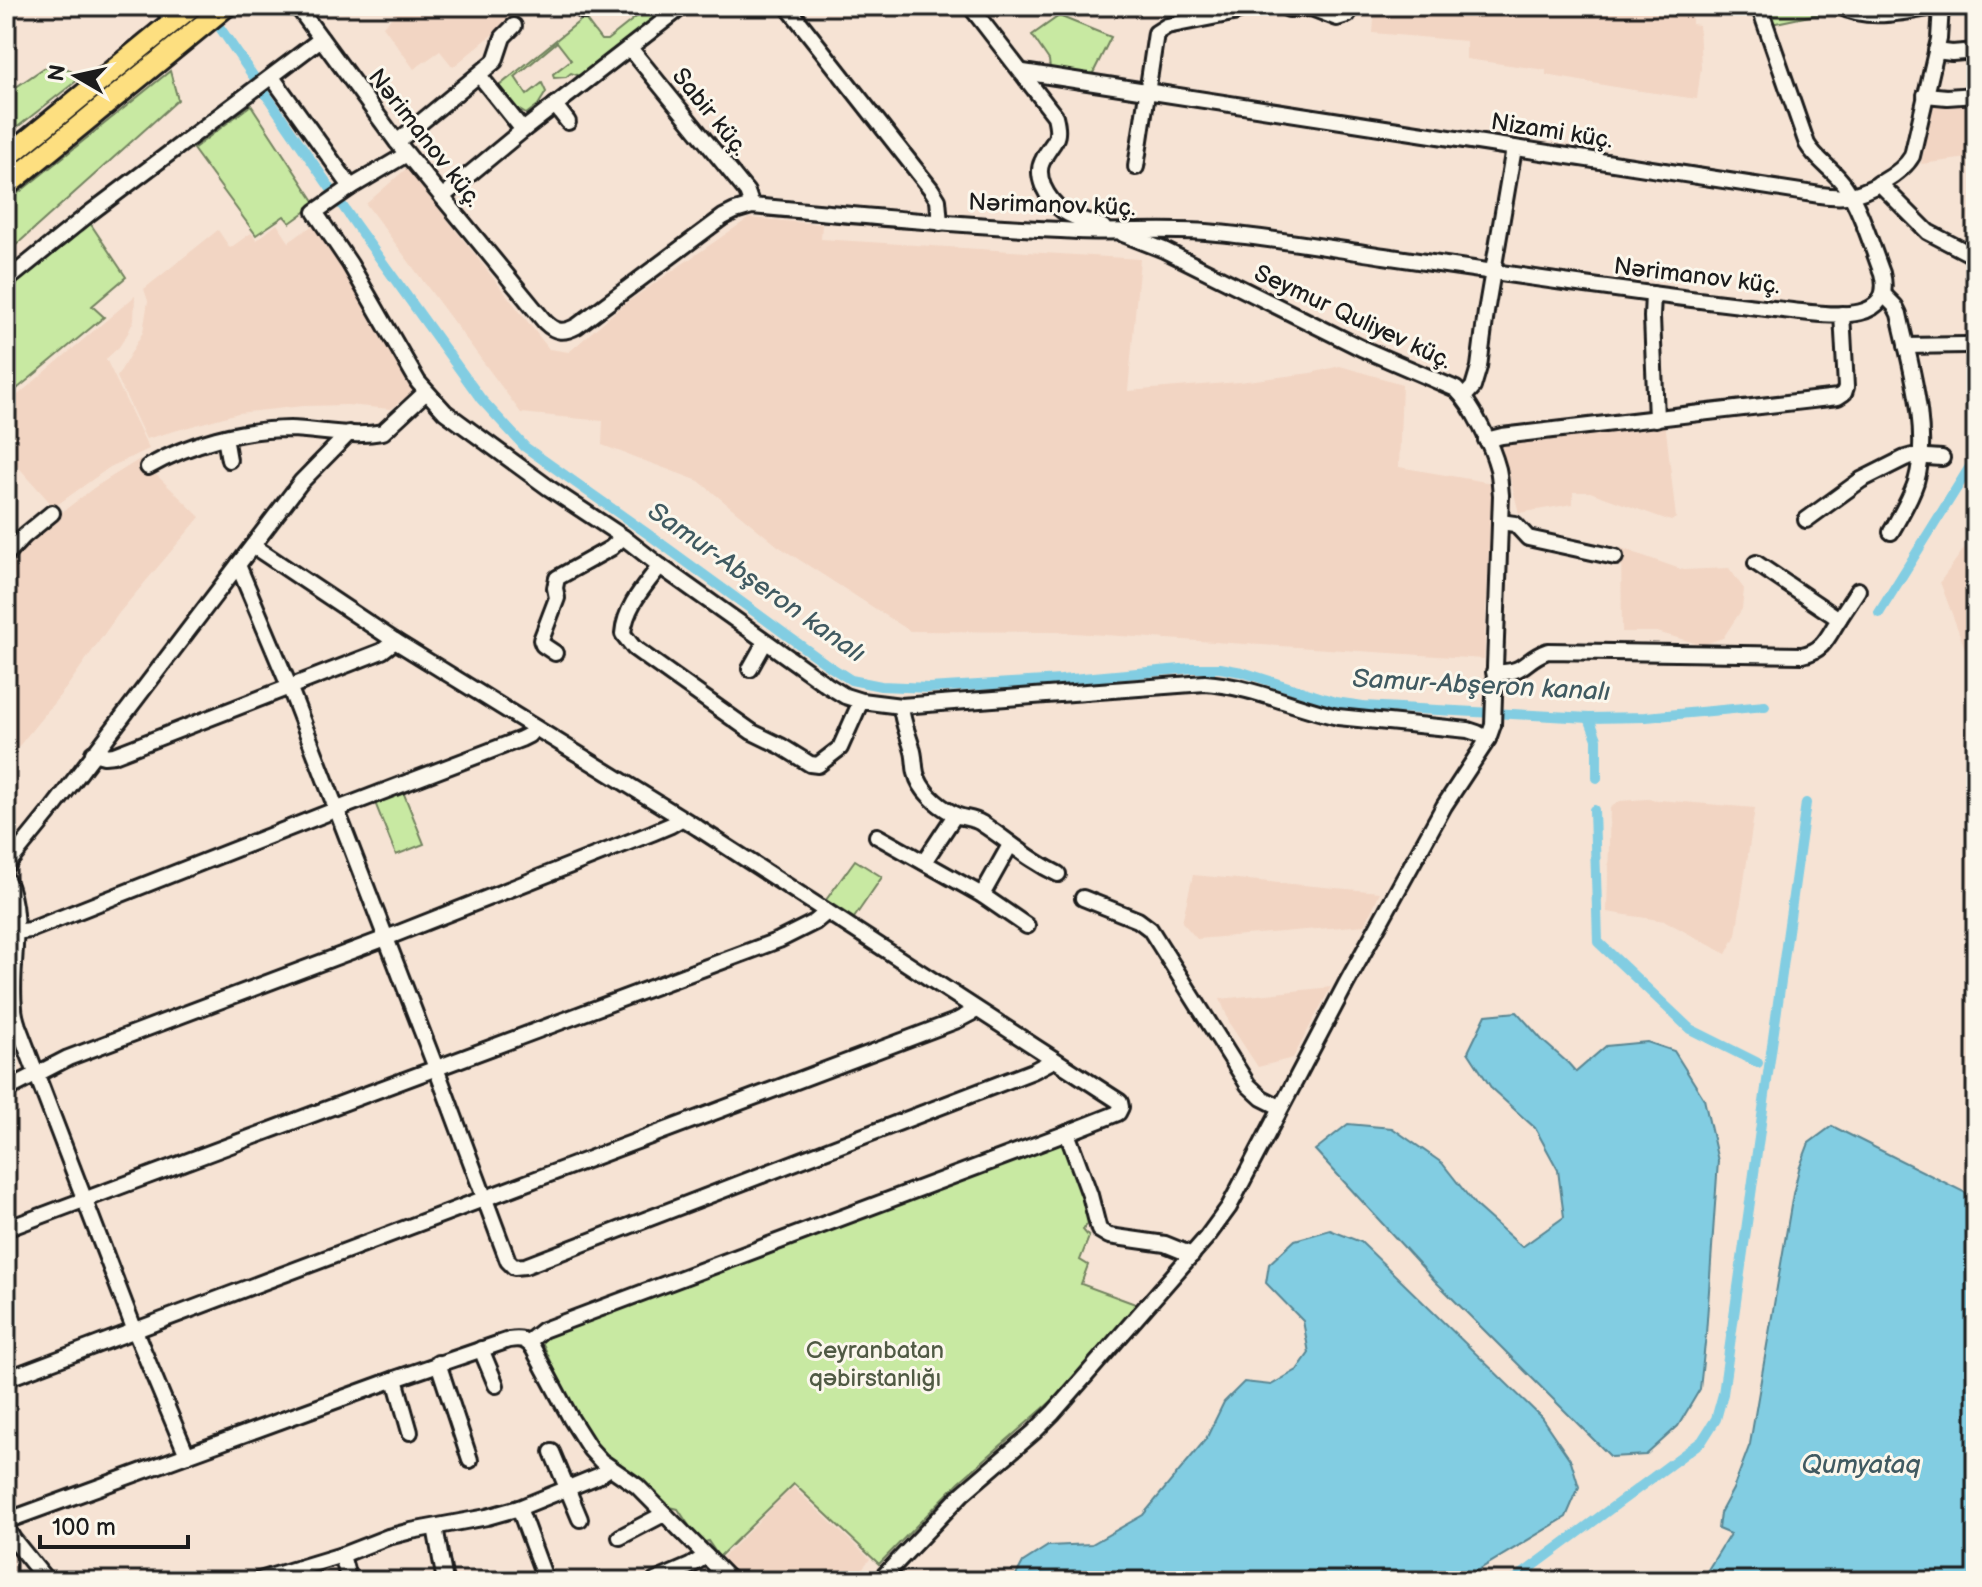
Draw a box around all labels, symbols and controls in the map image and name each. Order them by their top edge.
north arrow [36,36,116,116]
street label: Sabir küç. [666,62,754,162]
text: N [43,63,72,83]
street label: Nərimanov küç. [362,63,488,213]
street label: Nizami küç. [1489,107,1615,155]
street label: Nərimanov küç. [968,188,1136,222]
street label: Nərimanov küç. [1612,251,1782,301]
street label: Seymur Quliyev küç. [1250,258,1456,376]
water label: Samur-Abşeron kanalı [641,496,871,670]
water label: Samur-Abşeron kanalı [1351,664,1611,708]
park label: Ceyranbatan qəbirstanlığı [806,1336,944,1393]
water label: Qumyataq [1801,1450,1921,1481]
scale bar [40,1499,188,1549]
text: 100 m [52,1513,116,1542]

